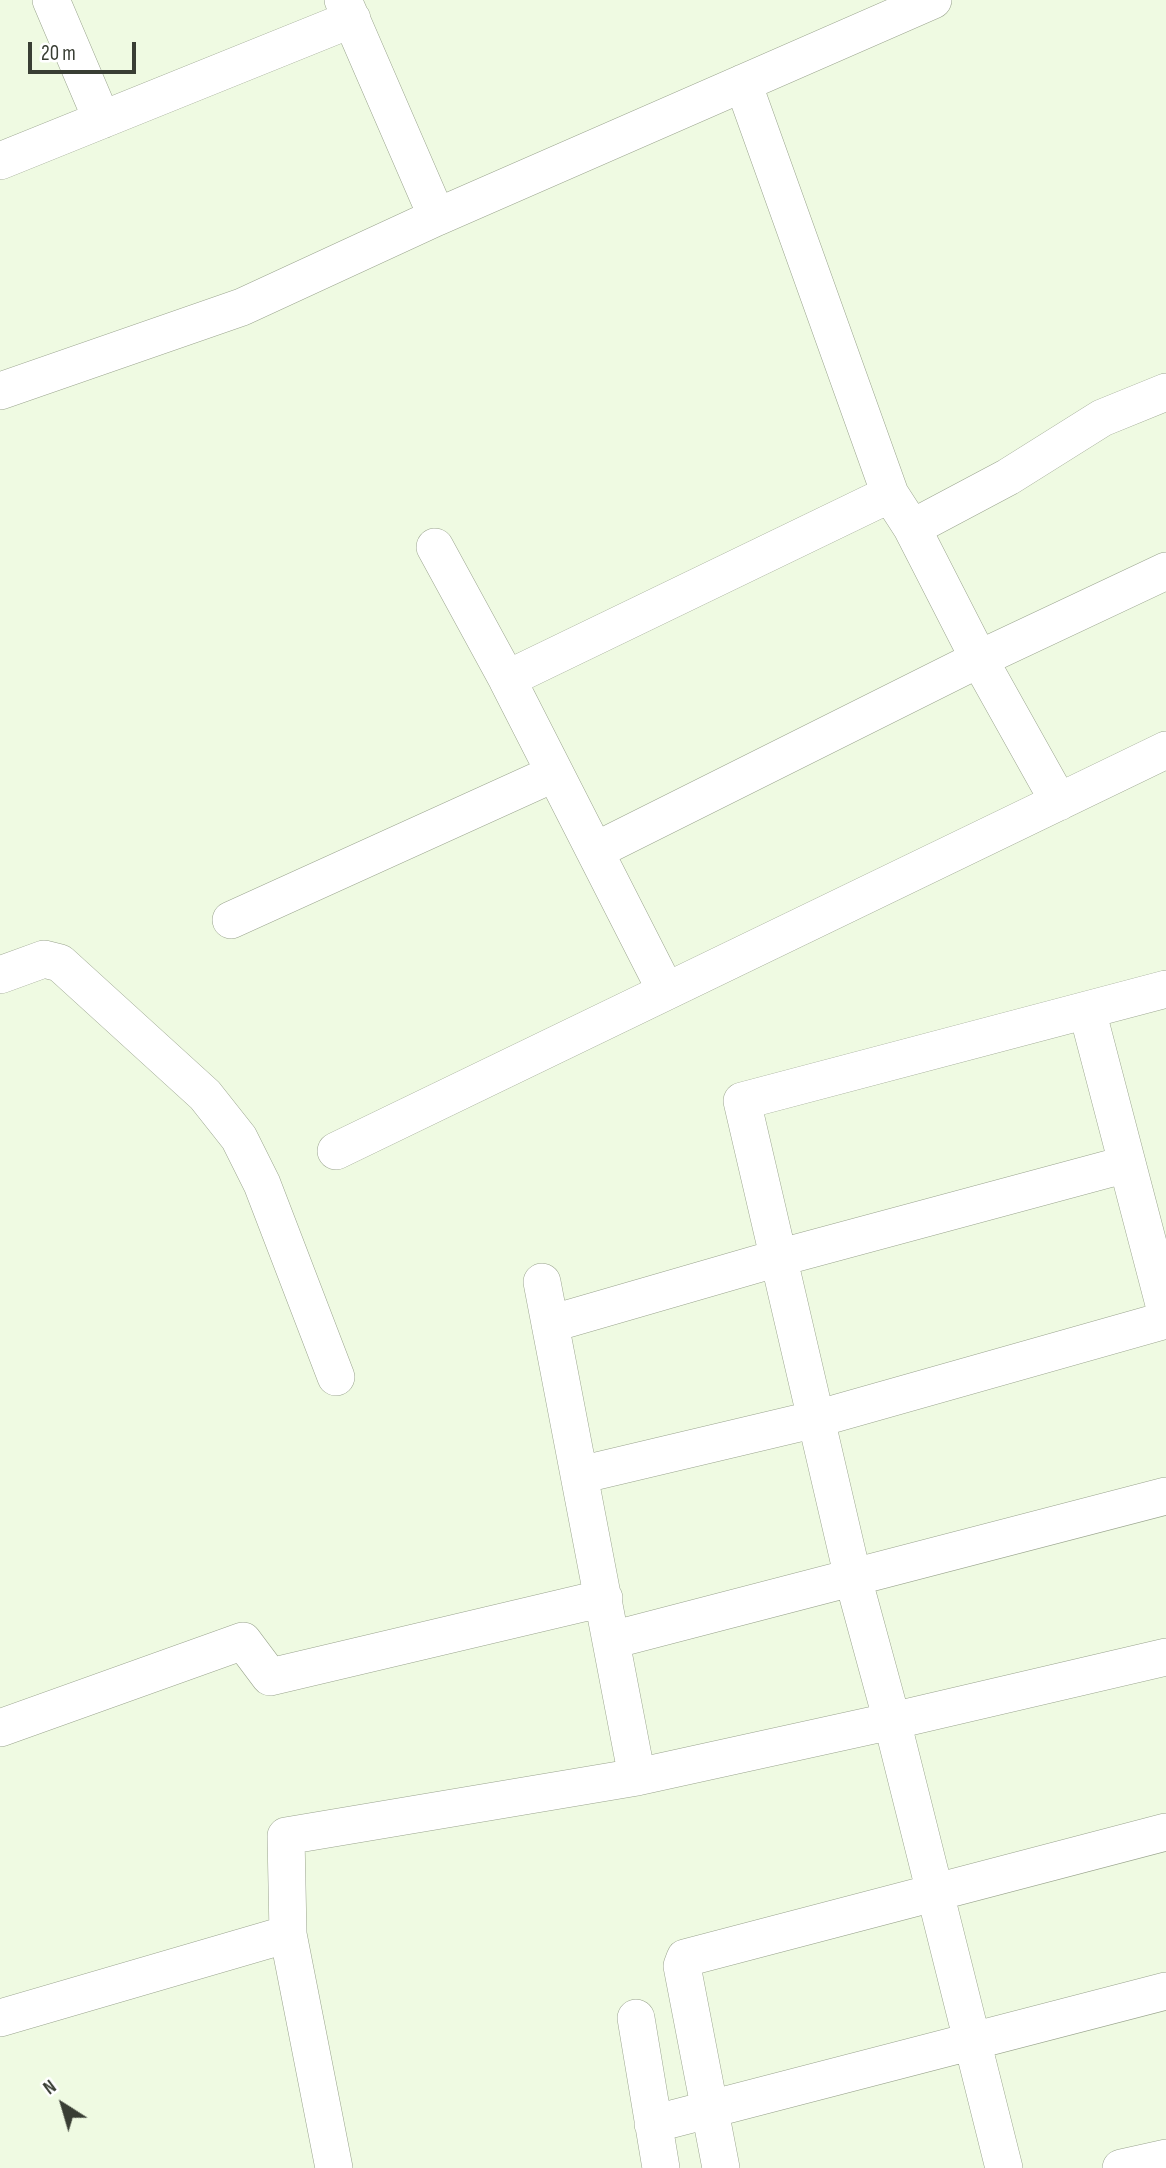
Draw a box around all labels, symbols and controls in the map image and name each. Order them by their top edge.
scale bar [32,28,140,72]
text: 20 m [41,41,76,66]
north arrow [28,2070,98,2140]
text: N [39,2076,61,2100]

